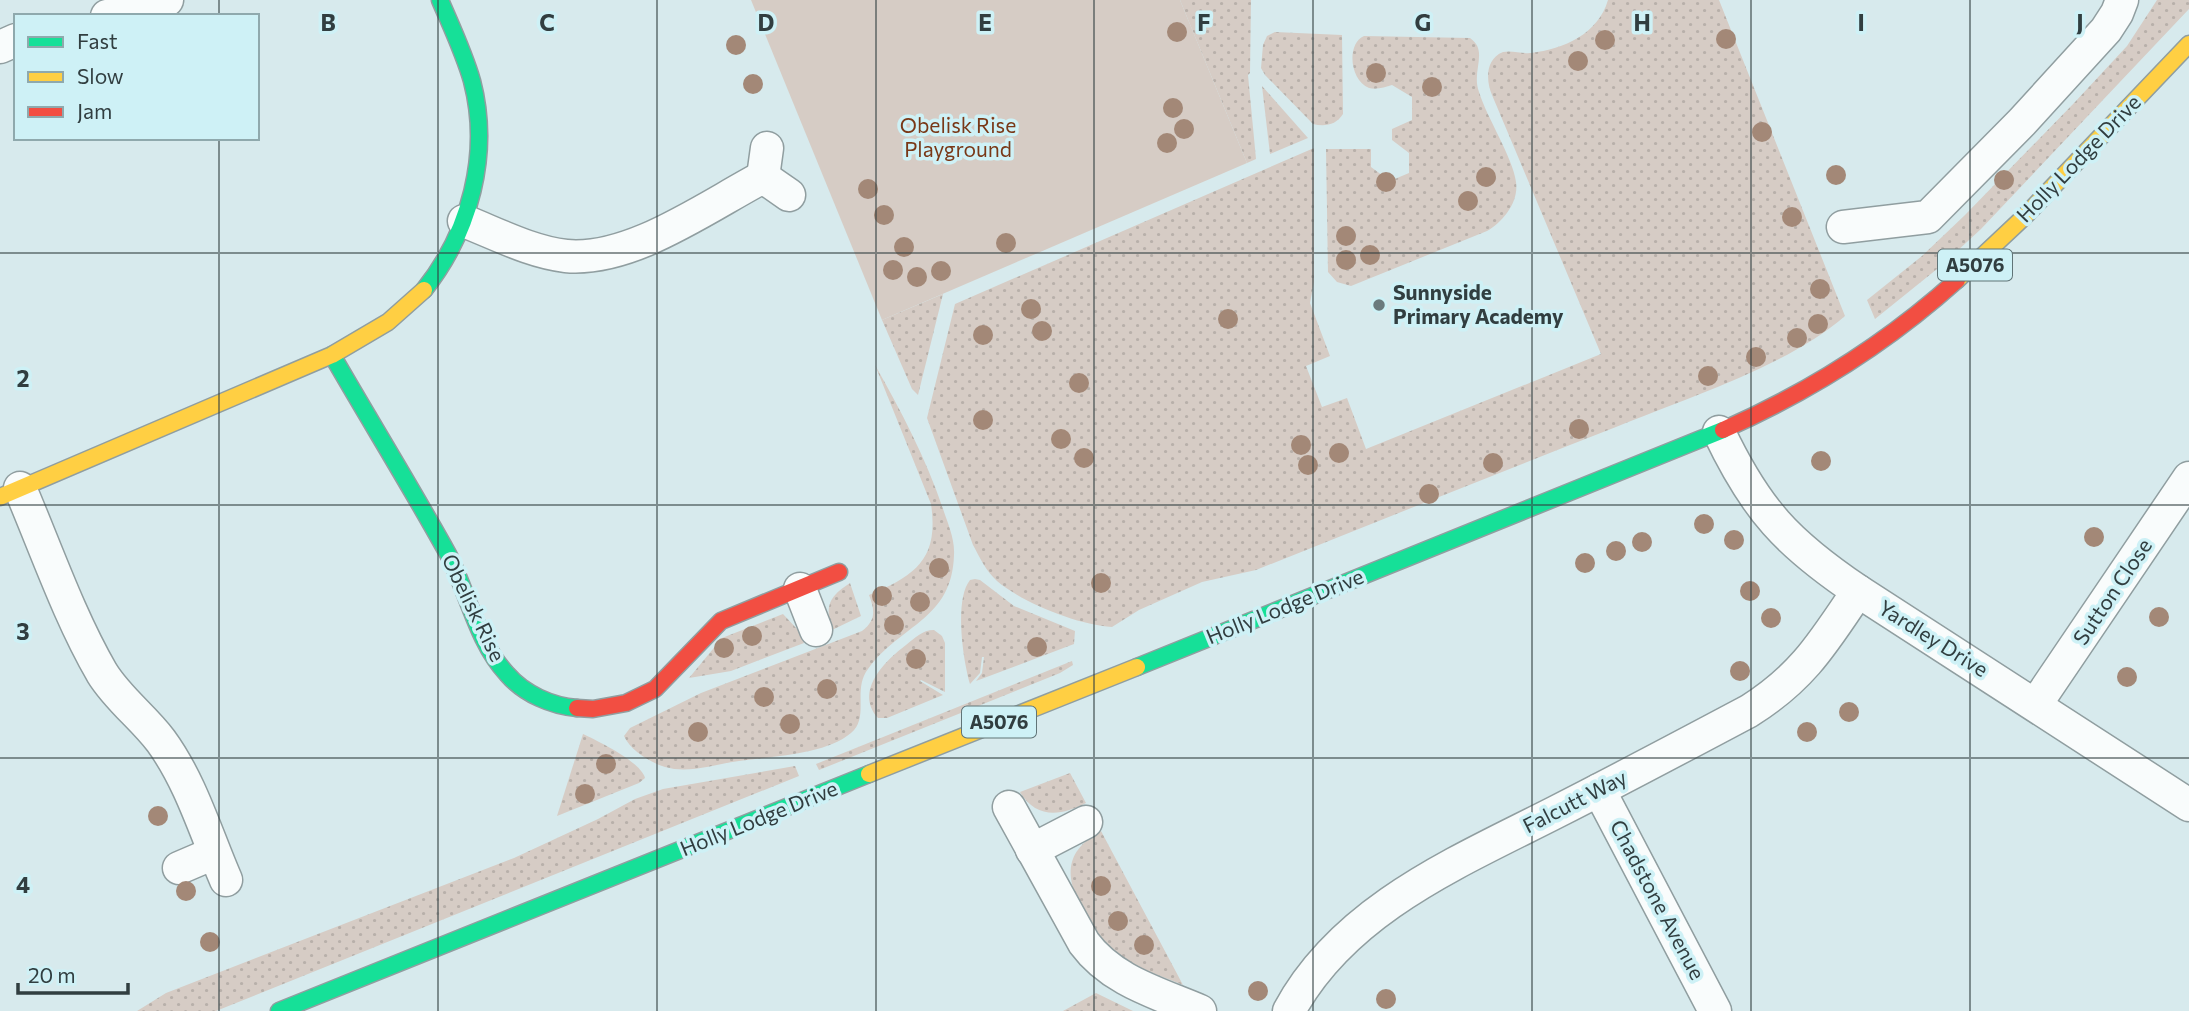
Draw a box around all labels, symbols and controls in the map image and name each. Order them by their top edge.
text: B [320,8,336,36]
text: C [539,8,555,36]
text: D [758,8,775,36]
text: E [978,8,992,36]
text: F [1197,8,1211,36]
text: G [1415,8,1431,36]
text: H [1633,8,1651,36]
text: I [1857,8,1865,36]
text: J [2076,8,2084,36]
legend [14,14,259,140]
text: Fast [77,28,118,53]
text: Slow [77,63,124,88]
street label: Holly Lodge Drive [2011,89,2145,227]
text: Jam [77,98,112,123]
park label: Obelisk Rise Playground [900,112,1016,161]
road number: A5076 [1938,249,2012,280]
place label: Sunnyside Primary Academy [1393,279,1564,328]
marker: Sunnyside Primary Academy [1371,297,1387,313]
text: 2 [16,364,30,392]
street label: Sutton Close [2067,533,2156,649]
street label: Obelisk Rise [438,550,511,665]
street label: Holly Lodge Drive [1202,563,1367,649]
street label: Yardley Drive [1874,594,1993,681]
text: 3 [16,617,30,645]
road number: A5076 [962,706,1036,737]
street label: Falcutt Way [1518,764,1631,838]
street label: Holly Lodge Drive [676,775,841,861]
street label: Chadstone Avenue [1606,815,1711,983]
text: 4 [16,870,30,898]
scale bar [18,951,128,995]
text: 20 m [28,962,76,987]

